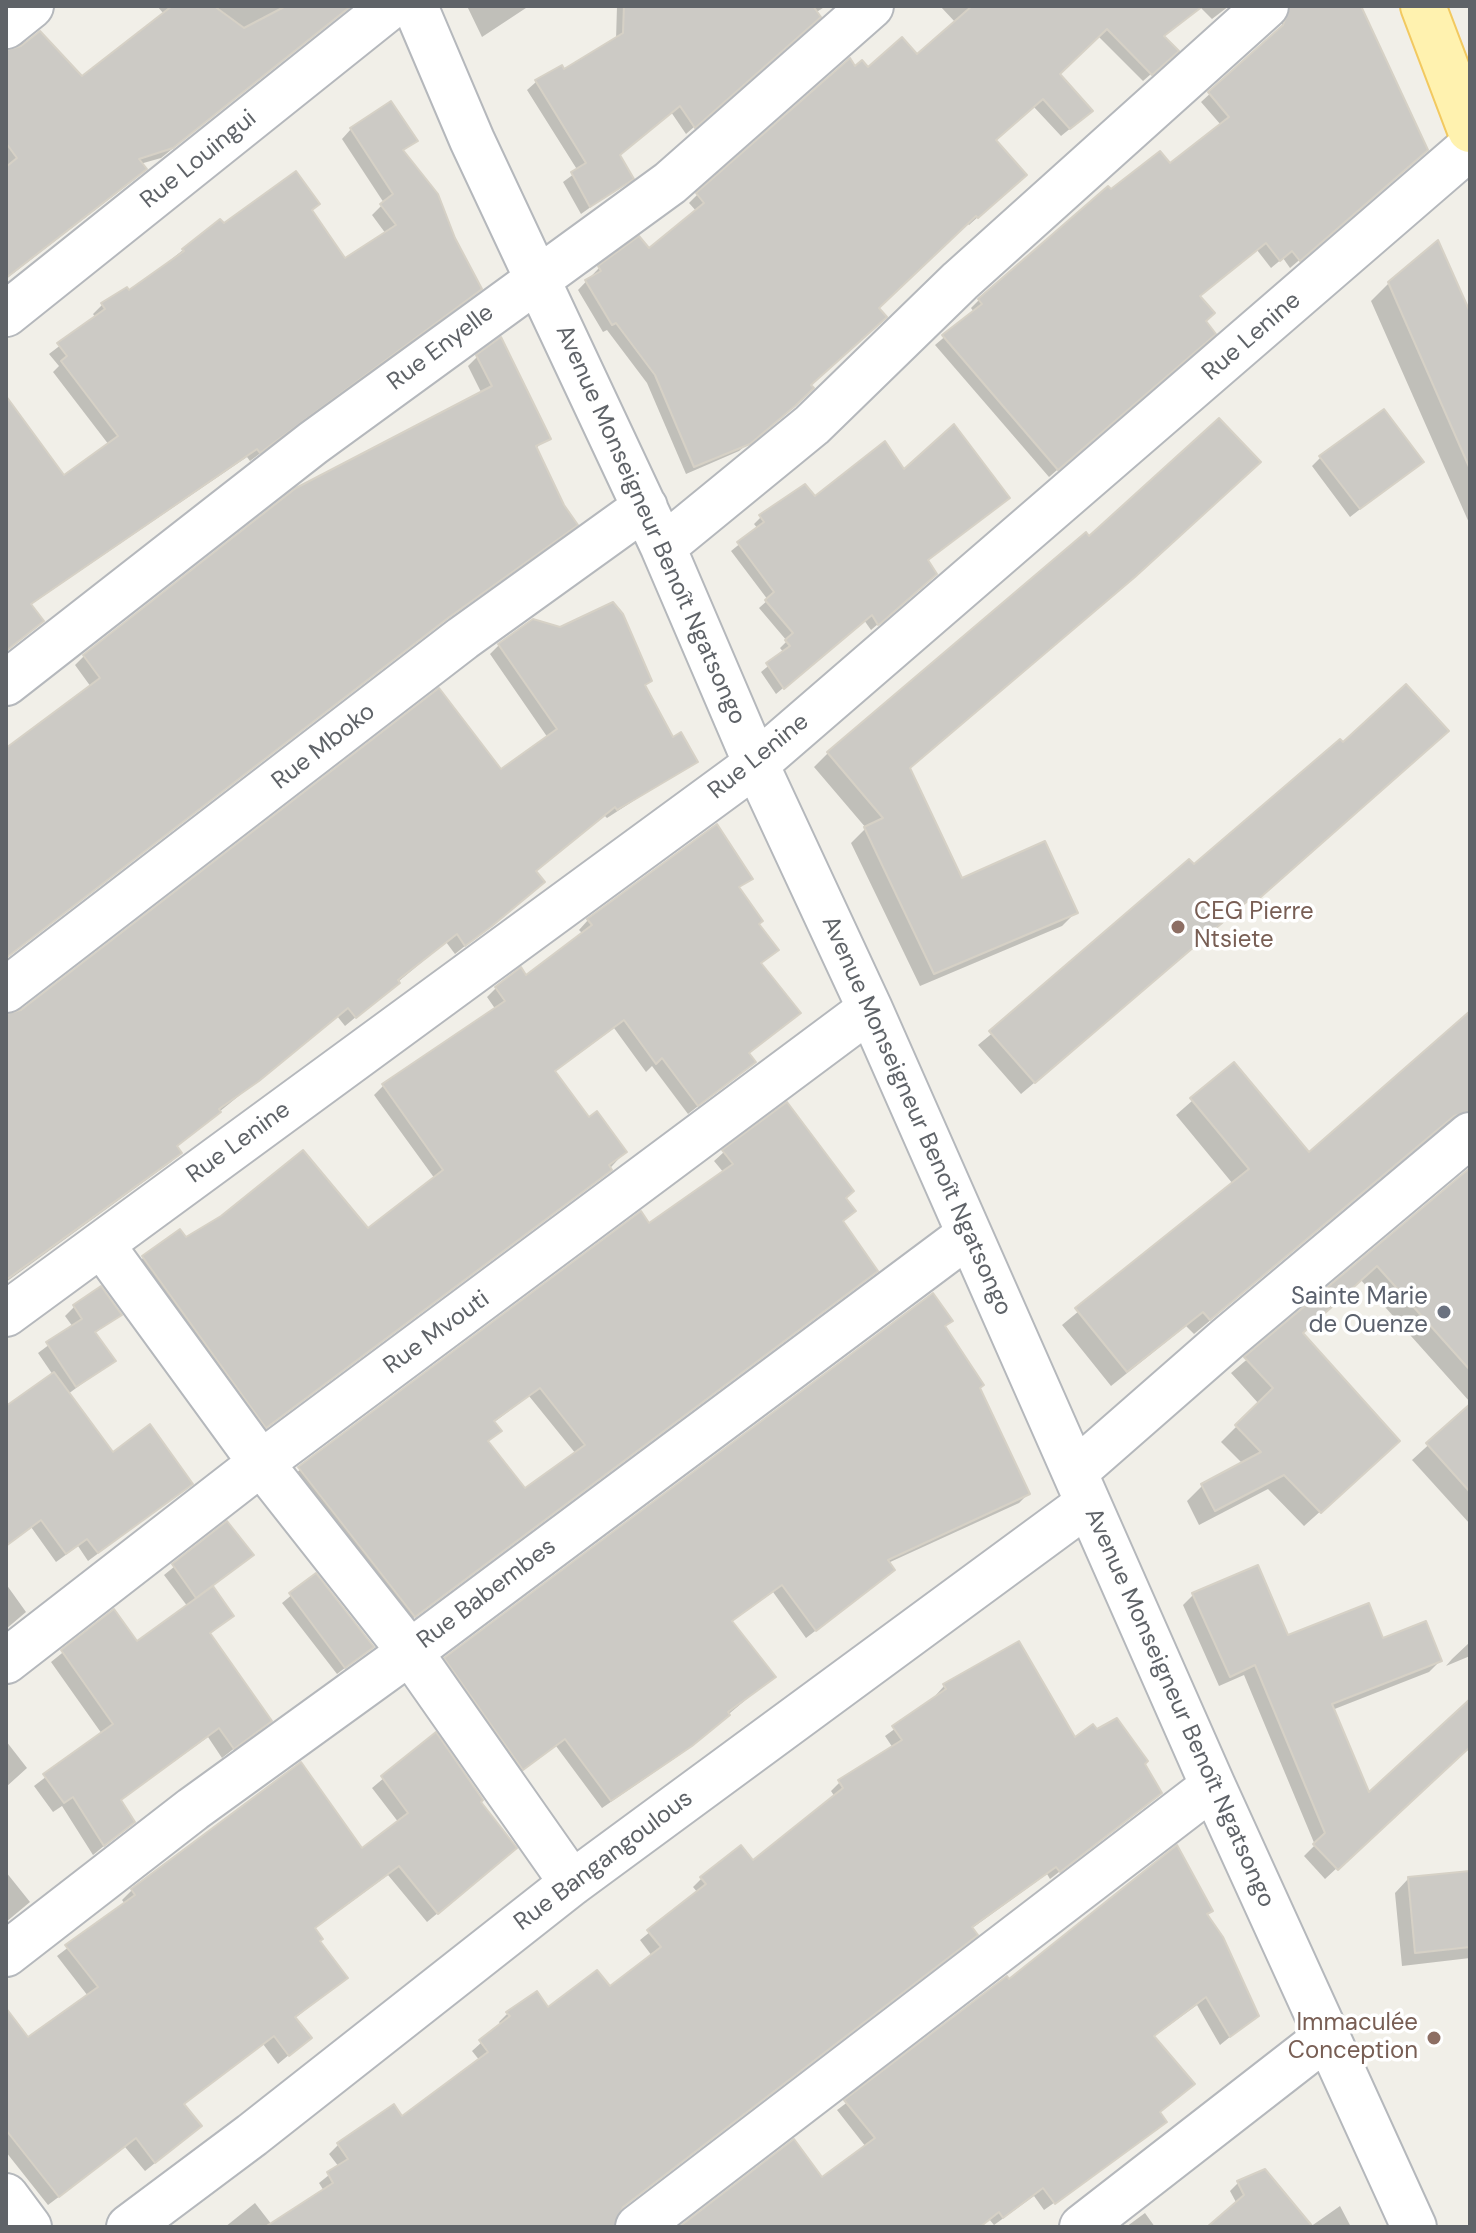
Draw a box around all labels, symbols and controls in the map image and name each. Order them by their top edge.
street label: Rue Louingui [135,105,263,215]
street label: Rue Lenine [1197,287,1307,387]
street label: Rue Enyelle [382,299,500,397]
street label: Avenue Monseigneur Benoît Ngatsongo [549,321,751,729]
street label: Rue Mboko [267,698,381,796]
street label: Rue Lenine [703,708,815,806]
place label: CEG Pierre Ntsiete [1194,899,1314,955]
street label: Avenue Monseigneur Benoît Ngatsongo [815,912,1017,1320]
marker: CEG Pierre Ntsiete [1169,918,1187,936]
street label: Rue Lenine [182,1096,296,1190]
place label: Sainte Marie de Ouenze [1291,1284,1428,1340]
street label: Rue Mvouti [379,1285,495,1381]
marker: Sainte Marie de Ouenze [1435,1303,1453,1321]
street label: Avenue Monseigneur Benoît Ngatsongo [1078,1504,1280,1912]
street label: Rue Babembes [412,1532,562,1656]
street label: Rue Bangangoulous [509,1785,699,1937]
place label: Immaculée Conception [1288,2010,1418,2066]
marker: Immaculée Conception [1425,2029,1443,2047]

